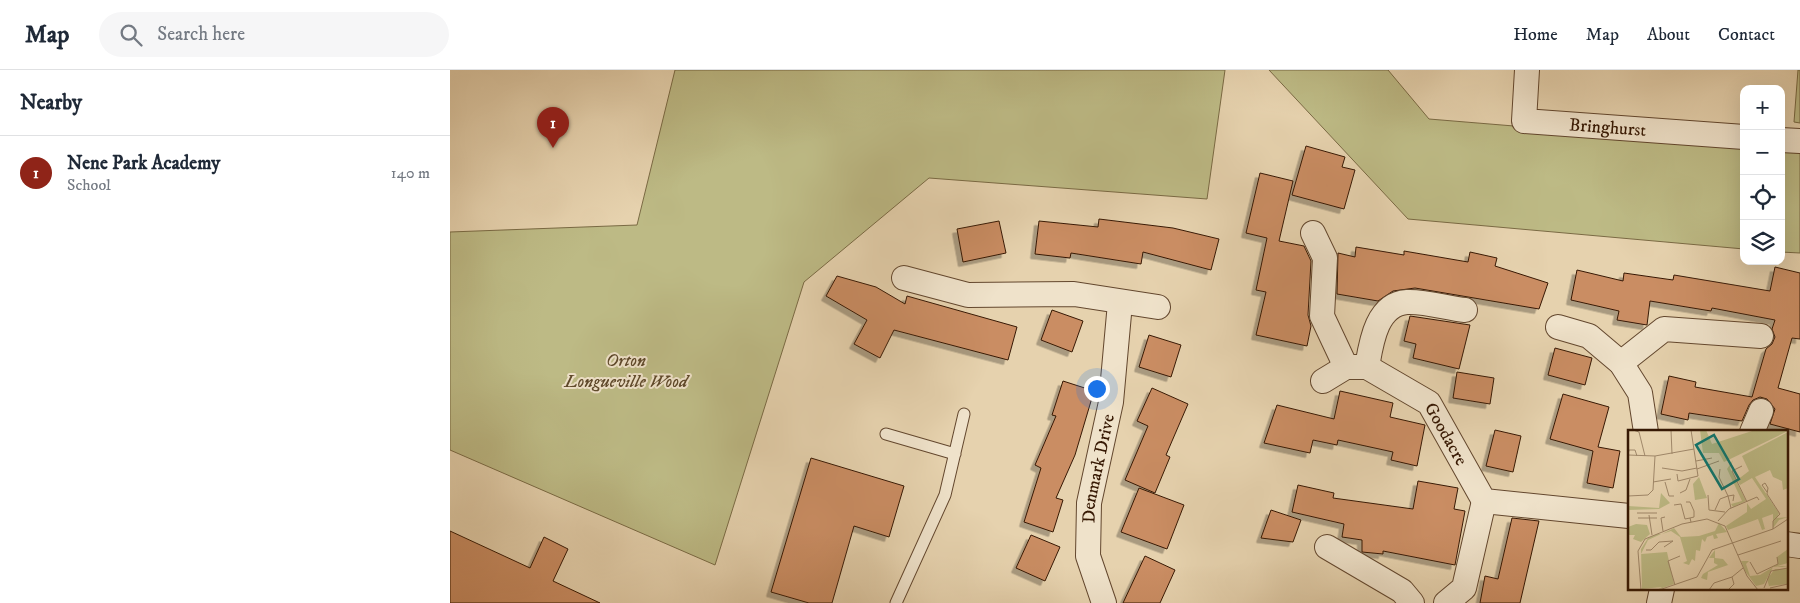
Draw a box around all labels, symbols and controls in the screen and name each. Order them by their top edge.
search box [99,12,449,57]
text: Map [25,20,69,50]
icon: search [117,21,145,49]
text: Search here [157,23,245,46]
text: Home [1513,24,1558,46]
text: Map [1586,24,1619,46]
text: About [1647,24,1690,46]
text: Contact [1718,24,1775,46]
map controls [1740,85,1785,265]
button: + [1740,85,1785,130]
text: Nearby [20,90,82,116]
pin: 1 [537,107,569,148]
street label: Bringhurst [1568,114,1647,142]
button: − [1740,130,1785,175]
text: Nene Park Academy [67,152,220,175]
text: 1 [33,163,39,183]
text: 140 m [391,163,430,183]
text: School [67,175,111,195]
button: locate [1740,175,1785,220]
button: layers [1740,220,1785,265]
park label: Orton Longueville Wood [563,350,690,393]
your location [1084,376,1110,402]
street label: Goodacre [1419,399,1472,470]
street label: Denmark Drive [1079,412,1120,523]
inset map [1628,430,1788,590]

